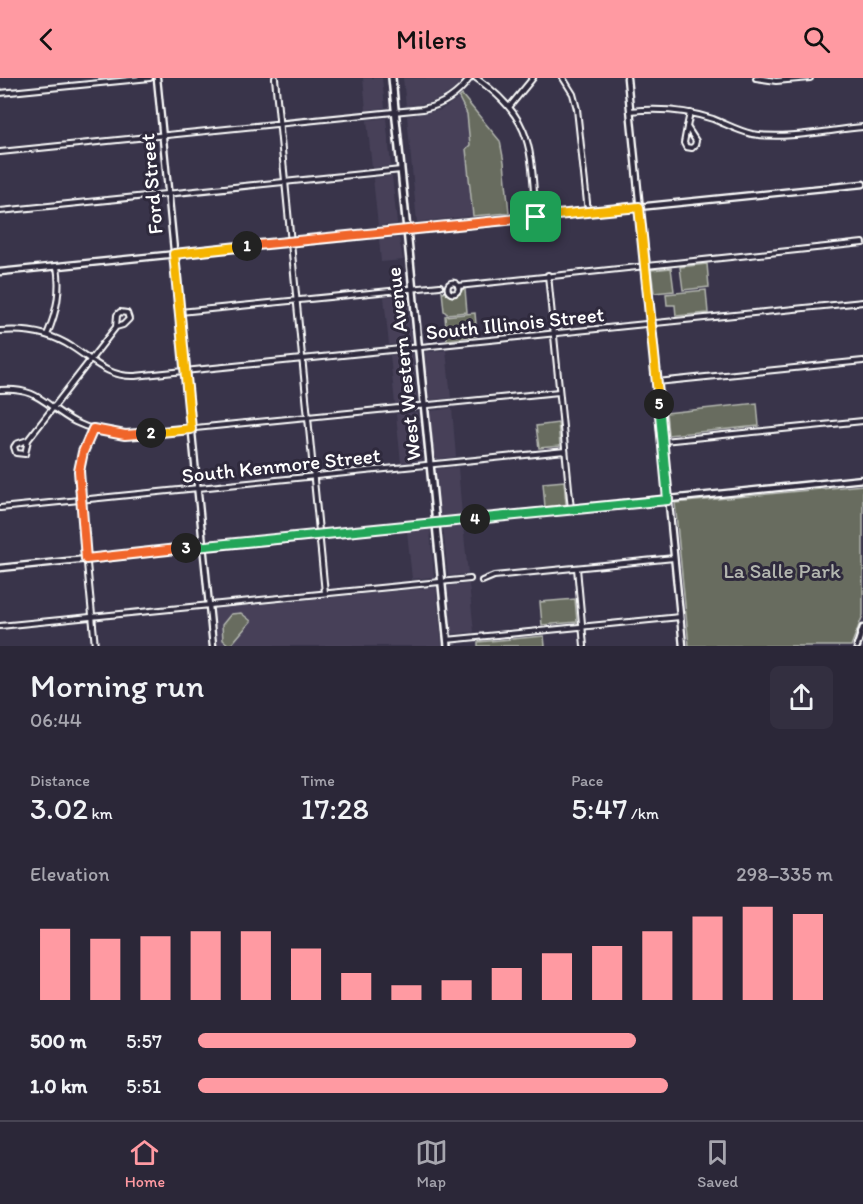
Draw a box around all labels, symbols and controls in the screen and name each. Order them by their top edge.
icon: back [30,23,63,56]
text: Milers [396,23,467,56]
icon: search [800,23,833,56]
street label: Ford Street [134,132,168,235]
pin [510,191,561,242]
icon: arrive [519,200,552,233]
pin: 1 [232,231,262,261]
text: 1 [243,236,251,255]
street label: West Western Avenue [380,266,426,462]
street label: South Illinois Street [425,301,606,345]
pin: 5 [644,389,674,419]
text: 5 [655,394,663,413]
pin: 2 [136,418,166,448]
text: 2 [147,423,155,442]
street label: South Kenmore Street [180,442,382,488]
pin: 4 [460,504,490,534]
text: 4 [470,509,480,528]
pin: 3 [171,533,201,563]
text: 3 [182,538,190,557]
park label: La Salle Park [723,558,841,583]
text: Morning run [30,666,205,705]
button: share [770,666,833,729]
text: 06:44 [30,708,82,732]
text: Distance [30,771,90,790]
text: Time [301,771,335,790]
text: Pace [571,771,603,790]
text: 3.02 [30,790,88,827]
text: 17:28 [301,790,369,827]
text: 5:47 [571,790,627,827]
text: km [88,804,113,823]
text: /km [627,804,659,823]
text: Elevation [30,862,109,886]
text: 298–335 m [736,862,833,886]
text: 500 m [30,1029,86,1053]
text: 5:57 [126,1029,162,1053]
text: 1.0 km [30,1074,87,1098]
text: 5:51 [126,1074,161,1098]
tab: Home [125,1136,165,1191]
tab: Map [415,1136,448,1191]
tab: Saved [697,1136,738,1191]

